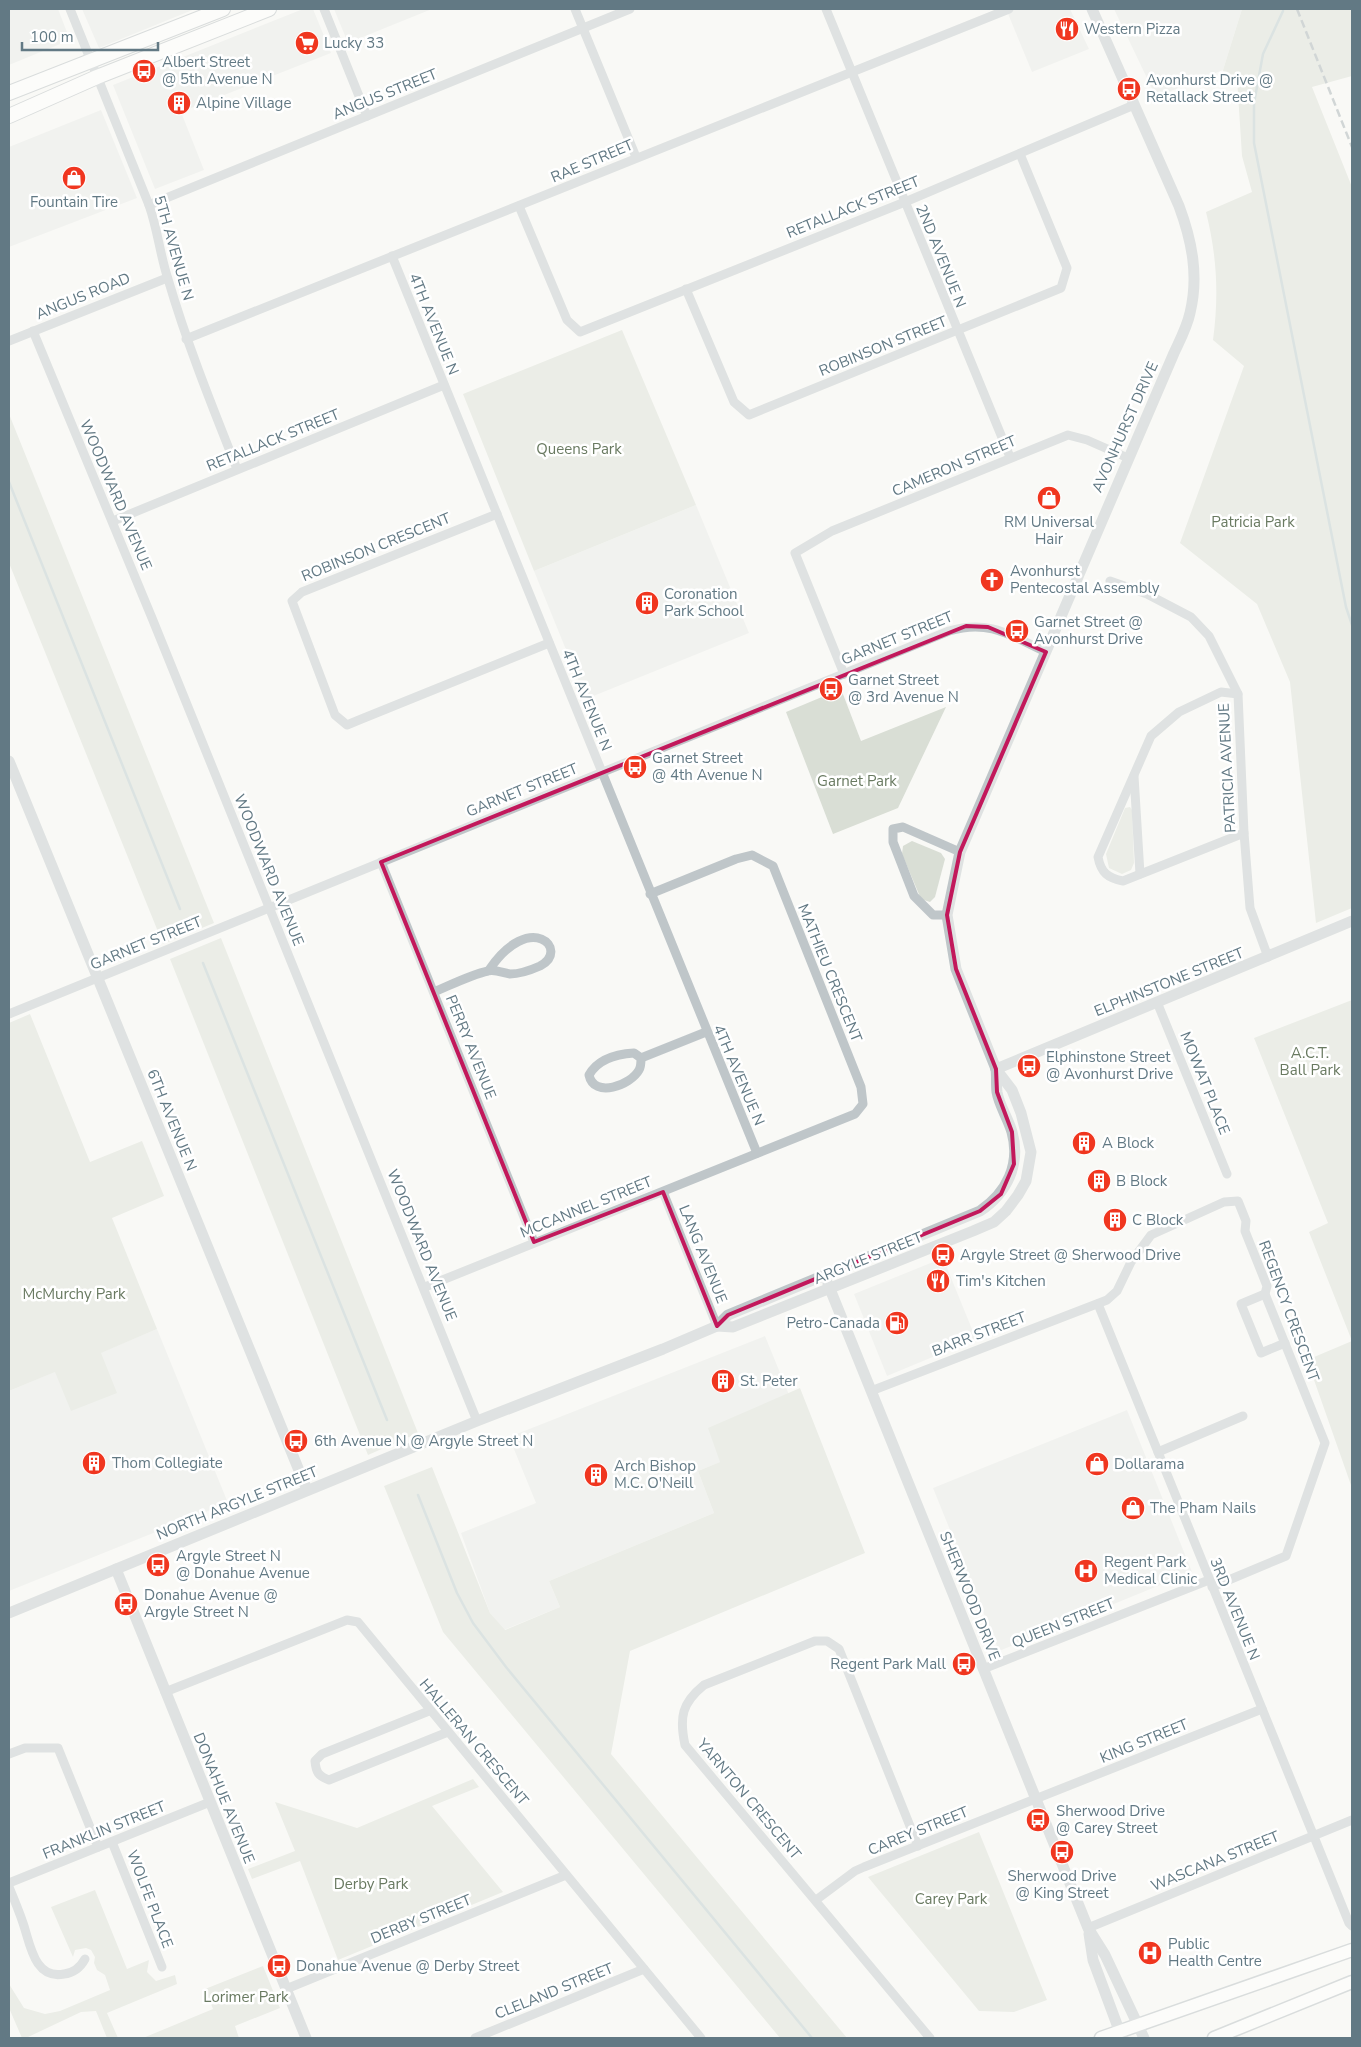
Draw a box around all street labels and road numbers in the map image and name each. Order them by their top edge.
street label: ANGUS STREET [330,64,440,124]
street label: RAE STREET [548,135,636,187]
street label: RETALLACK STREET [783,171,923,243]
street label: 5TH AVENUE N [149,193,199,303]
street label: 2ND AVENUE N [911,201,971,311]
street label: ANGUS ROAD [33,268,133,324]
street label: 4TH AVENUE N [404,270,464,378]
street label: ROBINSON STREET [816,311,950,381]
street label: AVONHURST DRIVE [1087,358,1163,496]
street label: RETALLACK STREET [203,404,343,476]
street label: WOODWARD AVENUE [75,417,157,573]
street label: CAMERON STREET [889,431,1019,501]
street label: ROBINSON CRESCENT [298,508,454,586]
street label: GARNET STREET [838,606,956,670]
street label: 4TH AVENUE N [557,646,617,754]
street label: PATRICIA AVENUE [1214,703,1240,833]
street label: GARNET STREET [463,758,581,822]
street label: WOODWARD AVENUE [229,791,309,949]
street label: MATHIEU CRESCENT [793,901,867,1045]
street label: GARNET STREET [87,911,205,975]
street label: ELPHINSTONE STREET [1091,943,1247,1021]
street label: PERRY AVENUE [441,992,501,1102]
street label: 4TH AVENUE N [709,1021,769,1129]
street label: MOWAT PLACE [1175,1029,1235,1137]
street label: 6TH AVENUE N [142,1066,202,1174]
street label: WOODWARD AVENUE [382,1166,462,1324]
street label: MCCANNEL STREET [517,1171,655,1243]
street label: LANG AVENUE [674,1202,732,1306]
street label: ARGYLE STREET [811,1227,925,1289]
street label: REGENCY CRESCENT [1254,1238,1324,1384]
street label: BARR STREET [929,1307,1029,1361]
street label: NORTH ARGYLE STREET [153,1461,321,1545]
street label: SHERWOOD DRIVE [935,1528,1005,1664]
street label: 3RD AVENUE N [1205,1555,1265,1663]
street label: QUEEN STREET [1009,1593,1117,1653]
street label: HALLERAN CRESCENT [415,1674,533,1810]
street label: KING STREET [1097,1714,1191,1768]
street label: DONAHUE AVENUE [189,1730,259,1866]
street label: YARNTON CRESCENT [692,1734,805,1864]
street label: FRANKLIN STREET [40,1796,168,1864]
street label: CAREY STREET [865,1802,971,1860]
street label: WASCANA STREET [1148,1826,1282,1896]
street label: WOLFE PLACE [122,1847,178,1951]
street label: DERBY STREET [368,1890,474,1948]
street label: CLELAND STREET [492,1958,616,2024]

